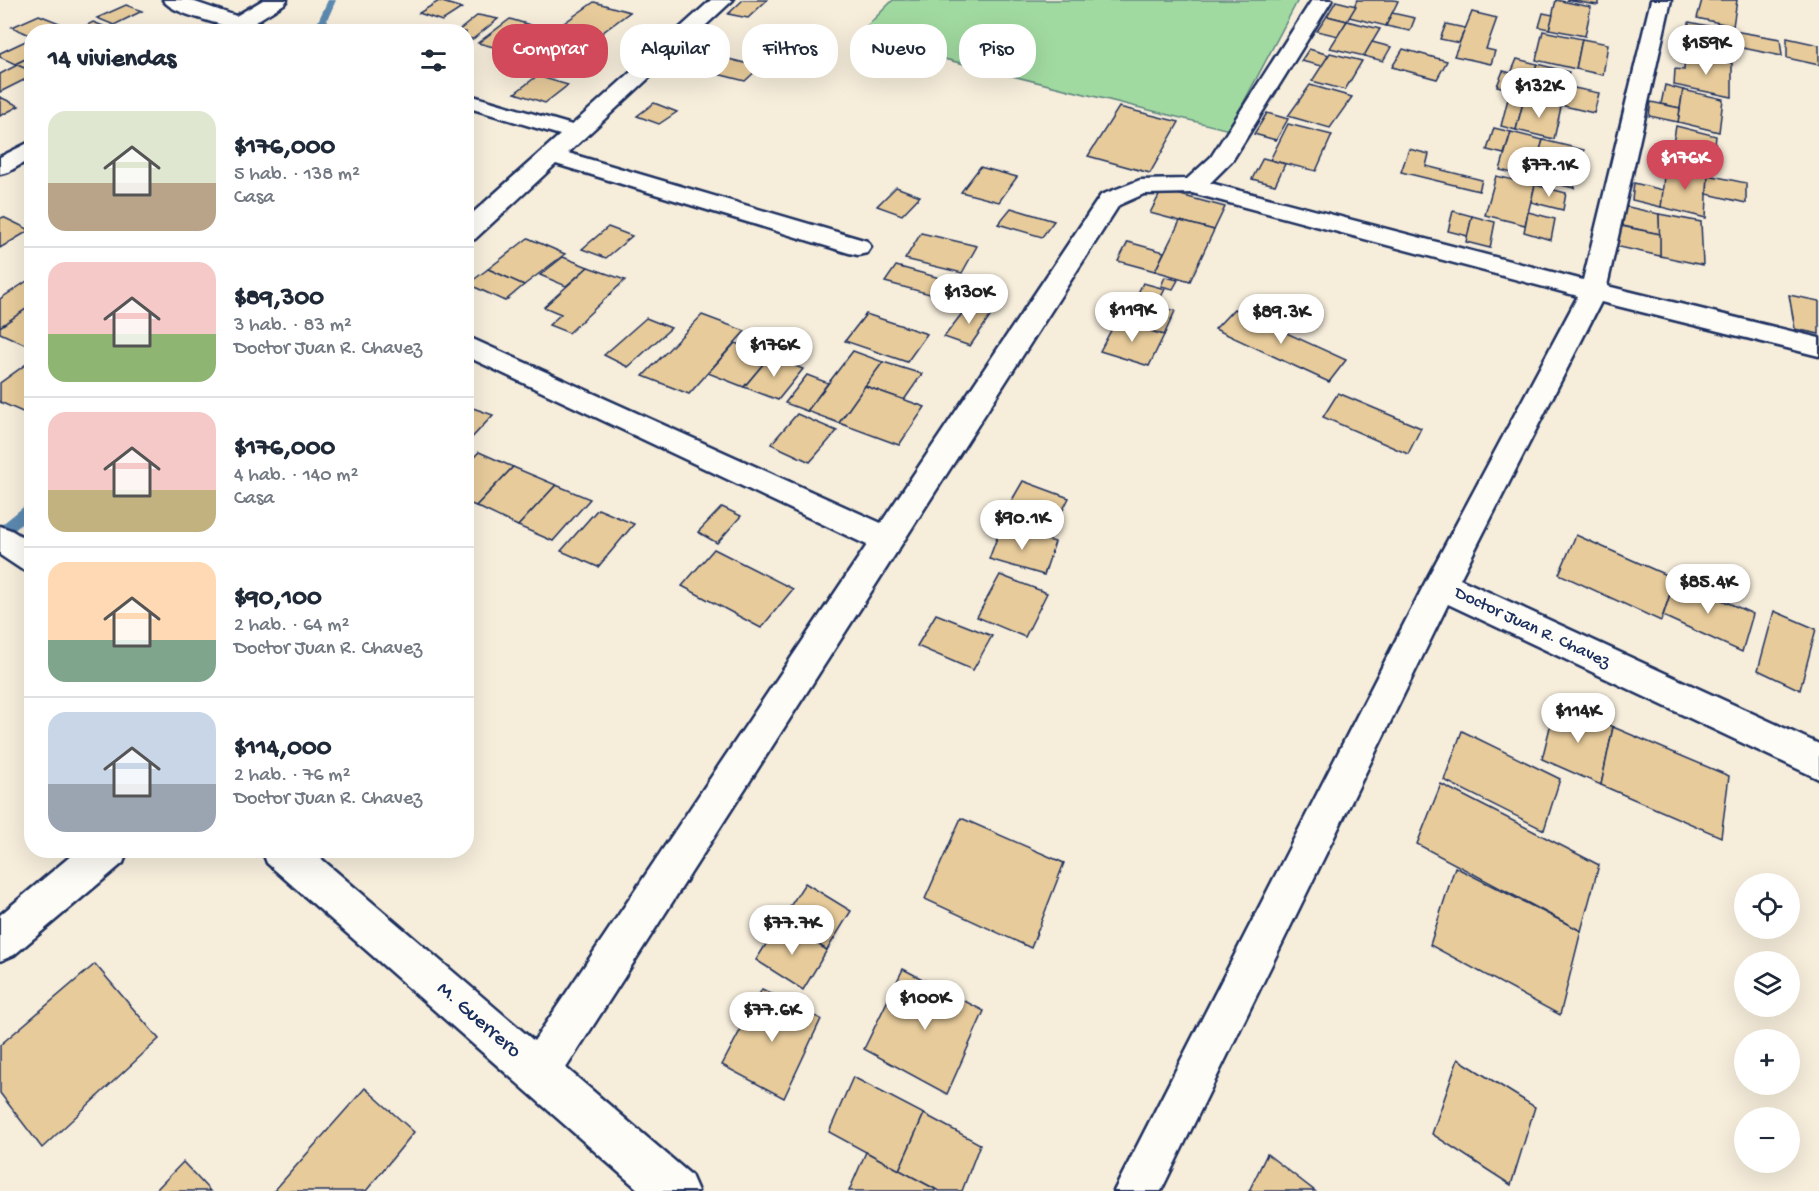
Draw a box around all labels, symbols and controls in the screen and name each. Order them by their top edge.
chip: Comprar [492,24,608,78]
chip: Alquilar [620,24,730,78]
chip: Filtros [742,24,838,78]
chip: Nuevo [850,24,947,78]
chip: Piso [959,24,1036,78]
pin: $159K [1664,25,1748,76]
text: $159K [1682,33,1730,56]
icon: filters [417,44,450,77]
text: 14 viviendas [48,45,176,76]
pin: $132K [1497,68,1581,119]
text: $132K [1515,76,1563,99]
text: $176,000 [234,133,335,164]
icon: home [96,135,168,207]
pin: $176K [1643,140,1727,191]
pin: $77.1K [1500,147,1598,198]
text: $176K [1661,148,1709,171]
text: $77.1K [1521,155,1577,178]
text: 5 hab. · 138 m² [234,164,360,187]
text: Casa [234,187,274,210]
pin: $130K [927,274,1011,325]
text: $130K [944,282,994,305]
text: $89,300 [234,284,324,315]
icon: home [96,286,168,358]
pin: $119K [1090,292,1174,343]
pin: $89.3K [1232,294,1330,345]
text: $119K [1109,300,1155,323]
text: $89.3K [1252,302,1310,325]
text: 3 hab. · 83 m² [234,315,352,338]
pin: $176K [732,327,816,378]
text: $176K [750,335,798,358]
text: Doctor Juan R. Chavez [234,338,422,361]
text: $176,000 [234,434,335,465]
icon: home [96,436,168,508]
text: 4 hab. · 140 m² [234,465,358,488]
text: Casa [234,488,274,511]
pin: $90.1K [973,500,1071,551]
text: $90.1K [994,508,1050,531]
pin: $85.4K [1659,564,1757,615]
text: $85.4K [1679,572,1737,595]
street label: Doctor Juan R. Chavez [1450,582,1614,674]
text: $90,100 [234,584,322,615]
icon: home [96,586,168,658]
text: 2 hab. · 64 m² [234,615,349,638]
text: Doctor Juan R. Chavez [234,638,422,661]
pin: $114K [1536,693,1620,744]
text: $114K [1555,701,1601,724]
text: $114,000 [234,734,331,765]
icon: home [96,736,168,808]
text: 2 hab. · 76 m² [234,765,350,788]
text: Doctor Juan R. Chavez [234,788,422,811]
map controls [1734,873,1800,1173]
button: locate [1734,873,1800,939]
pin: $77.7K [743,905,841,956]
text: $77.7K [763,913,821,936]
button: layers [1734,951,1800,1017]
street label: M. Guerrero [431,977,526,1065]
pin: $100K [883,980,967,1031]
text: $100K [900,988,950,1011]
pin: $77.6K [723,992,821,1043]
text: $77.6K [743,1000,801,1023]
button: + [1734,1029,1800,1095]
button: − [1734,1107,1800,1173]

